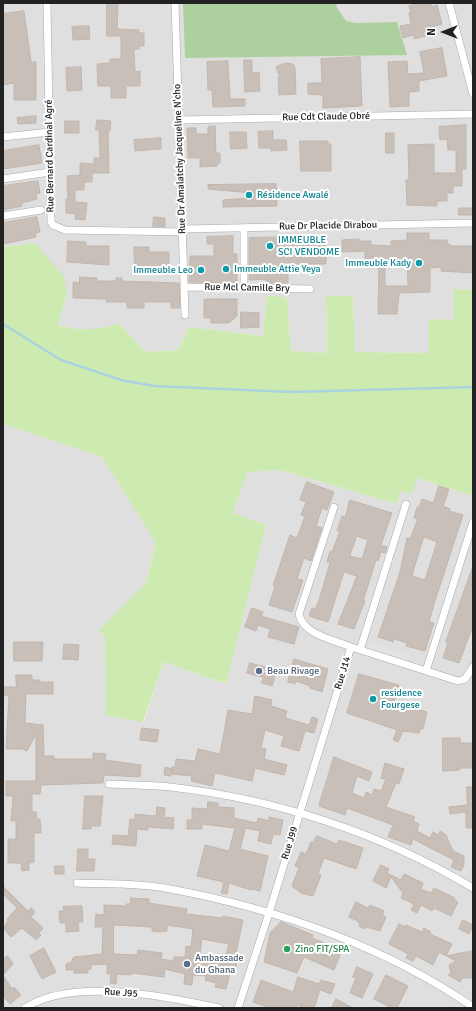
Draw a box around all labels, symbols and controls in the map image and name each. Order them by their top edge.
north arrow [424,12,464,52]
text: N [425,28,438,36]
street label: Rue Dr Amalatchy Jacqueline N'cho [171,84,189,234]
street label: Rue Bernard Cardinal Agré [43,99,57,213]
street label: Rue Cdt Claude Obré [282,110,370,124]
place label: Résidence Awalé [257,189,329,201]
marker: Résidence Awalé [244,190,254,200]
street label: Rue Dr Placide Dirabou [279,219,377,233]
place label: IMMEUBLE SCI VENDOME [278,234,340,258]
marker: IMMEUBLE SCI VENDOME [265,241,275,251]
place label: Immeuble Kady [345,257,411,269]
marker: Immeuble Kady [414,258,424,268]
place label: Immeuble Attie Yeya [234,263,321,275]
place label: Immeuble Leo [133,264,193,276]
marker: Immeuble Attie Yeya [221,264,231,274]
marker: Immeuble Leo [196,265,206,275]
street label: Rue Mcl Camille Bry [204,281,290,295]
street label: Rue J14 [332,655,354,691]
place label: Beau Rivage [267,665,319,677]
marker: Beau Rivage [254,666,264,676]
place label: residence Fourgese [381,687,422,710]
marker: residence Fourgese [368,694,378,704]
street label: Rue J99 [279,825,301,861]
place label: Zino FIT/SPA [295,943,349,955]
marker: Zino FIT/SPA [282,944,292,954]
place label: Ambassade du Ghana [195,952,244,976]
marker: Ambassade du Ghana [182,959,192,969]
street label: Rue J95 [104,986,138,1000]

